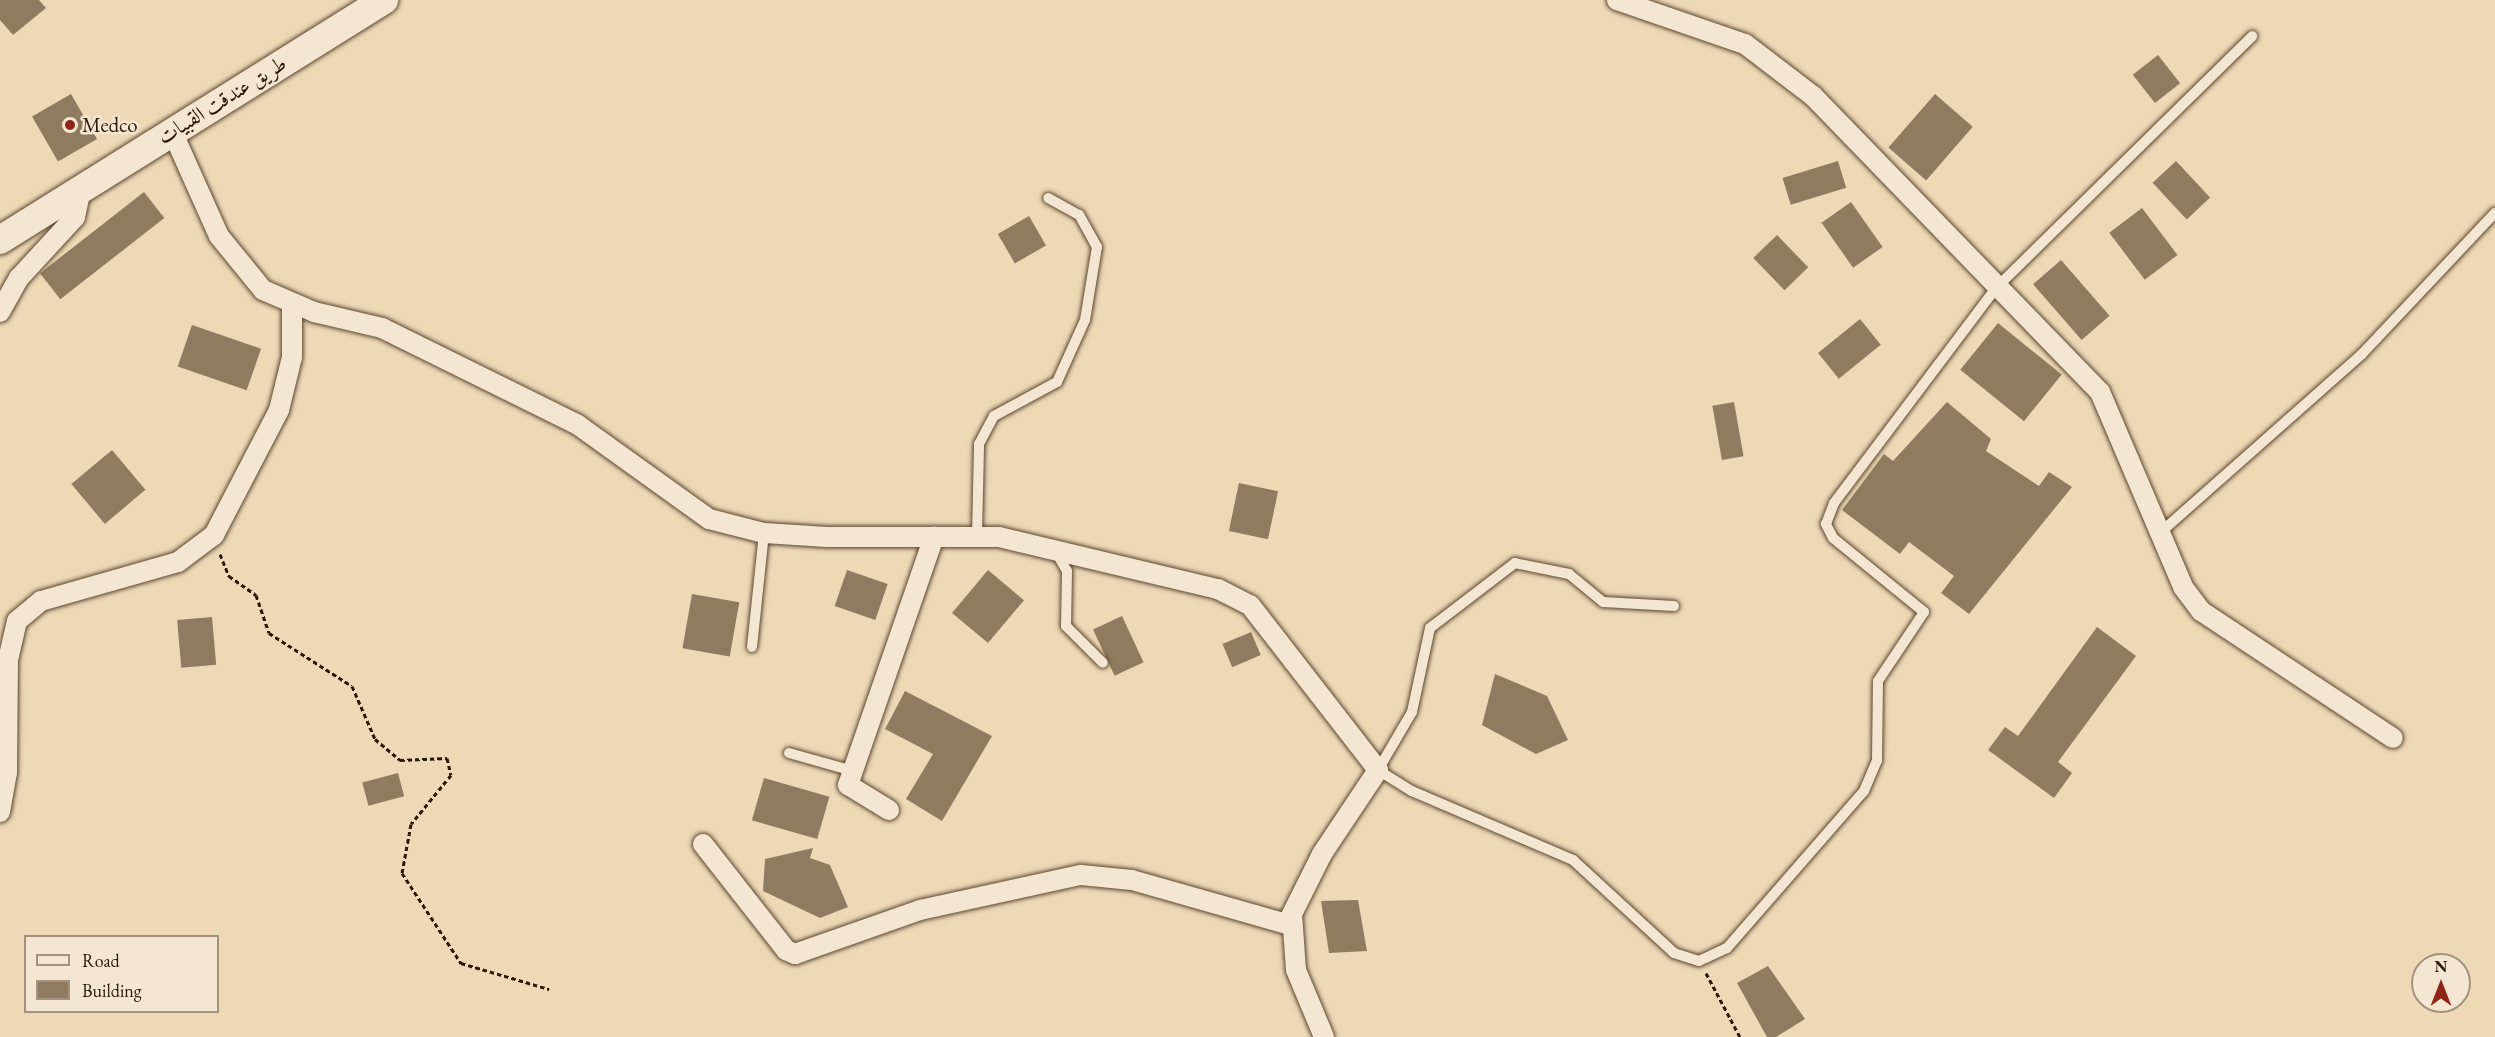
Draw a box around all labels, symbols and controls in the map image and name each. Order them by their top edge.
street label: طريق عندقت القبيات [153,50,291,150]
place label: Medco [82,112,138,138]
marker: Medco [63,118,77,132]
legend [24,935,219,1013]
text: Road [82,949,120,972]
north arrow [2411,953,2471,1013]
text: N [2435,956,2447,977]
text: Building [82,979,142,1002]

